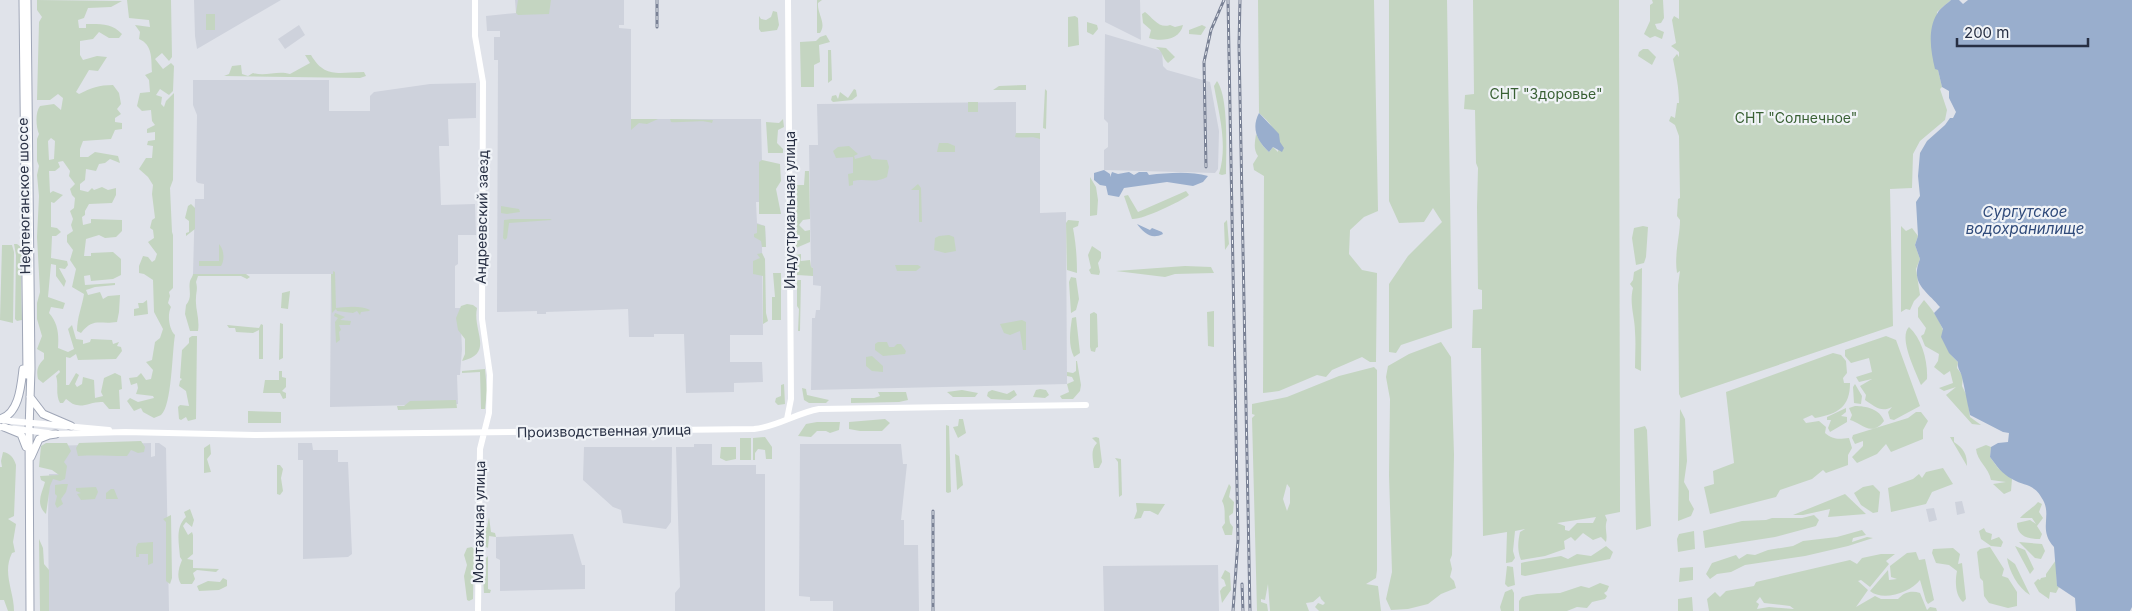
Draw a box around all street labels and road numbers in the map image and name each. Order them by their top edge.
street label: Нефтеюганское шоссе [14,118,33,274]
street label: Индустриальная улица [781,131,798,289]
street label: Андреевский заезд [472,150,491,284]
street label: Производственная улица [517,420,691,441]
street label: Монтажная улица [469,461,488,583]

